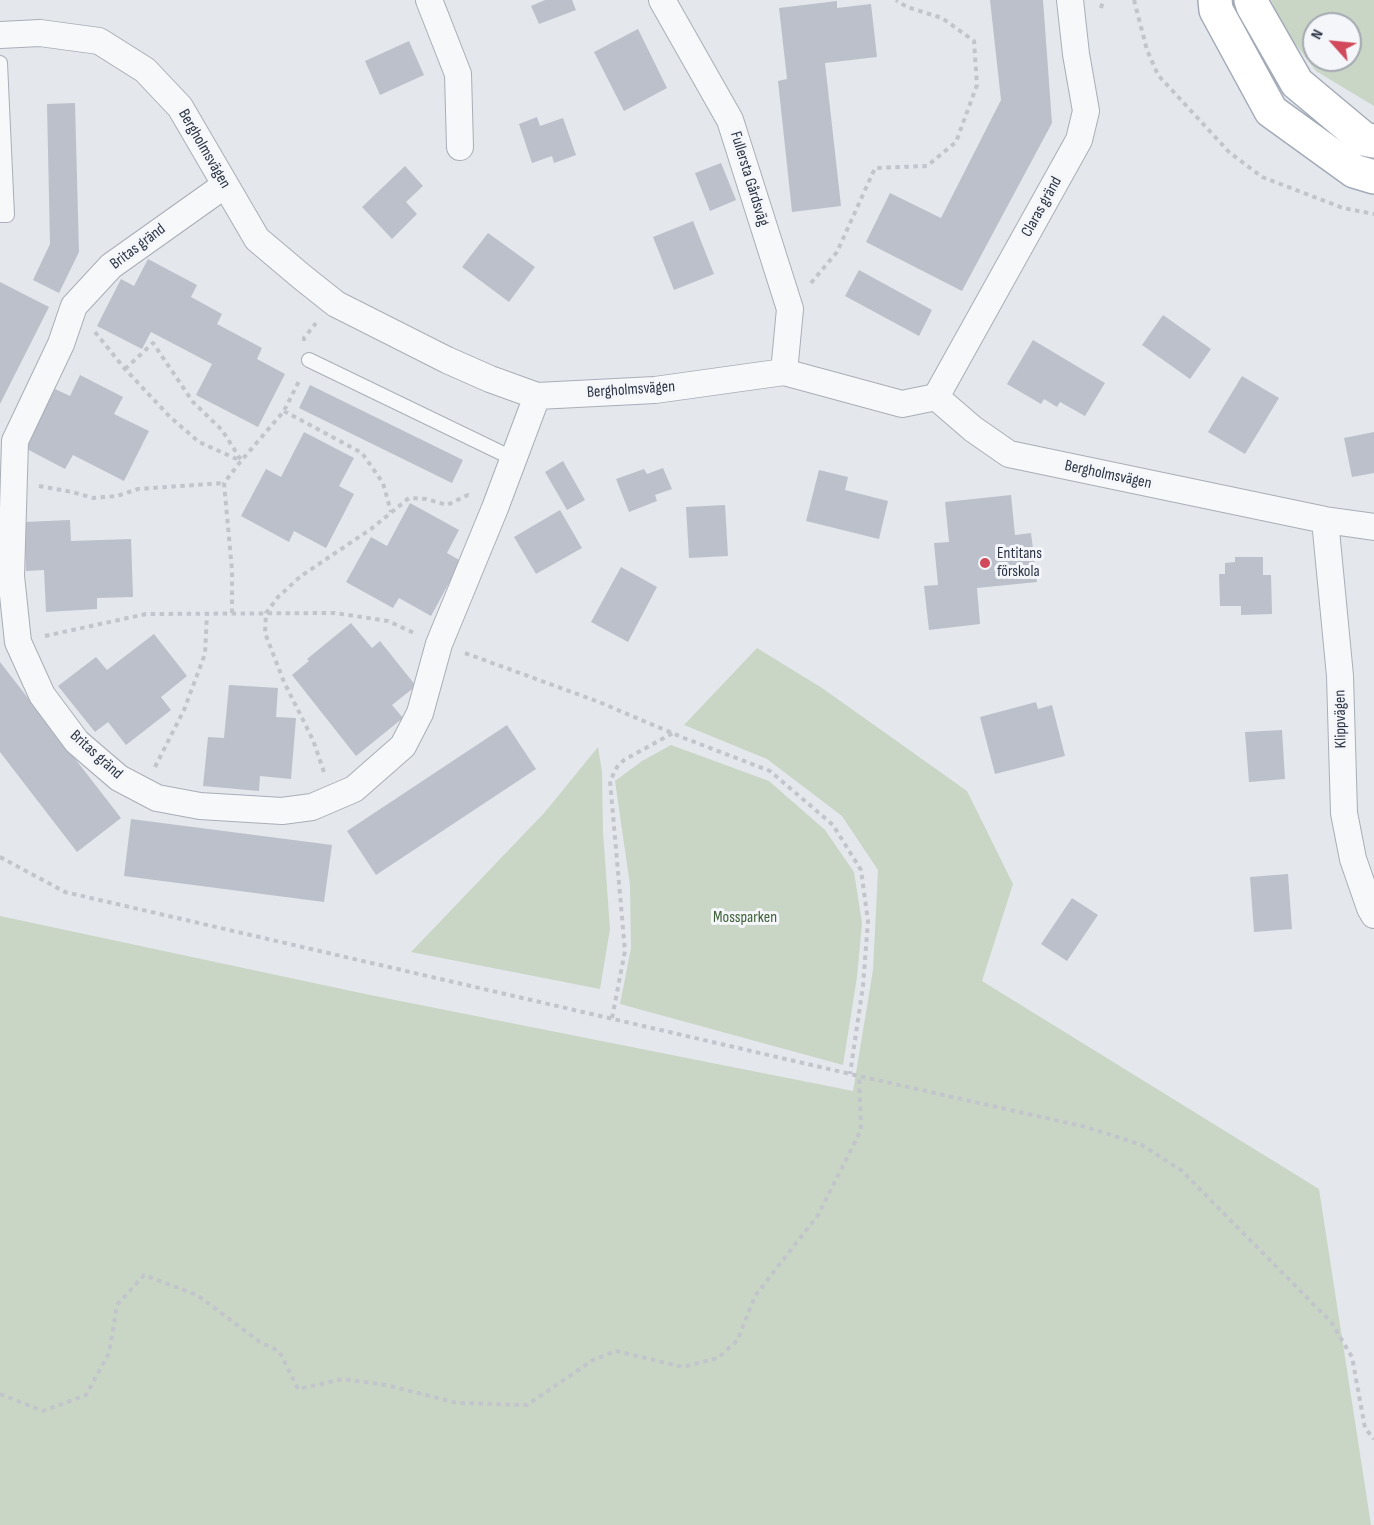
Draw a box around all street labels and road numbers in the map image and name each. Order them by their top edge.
street label: Bergholmsvägen [174,106,234,192]
street label: Fullersta Gårdsväg [725,129,773,229]
street label: Claras gränd [1018,173,1066,241]
street label: Britas gränd [107,220,169,274]
street label: Bergholmsvägen [586,377,676,403]
street label: Bergholmsvägen [1063,456,1153,494]
street label: Klippvägen [1331,690,1351,748]
street label: Britas gränd [66,726,126,784]

